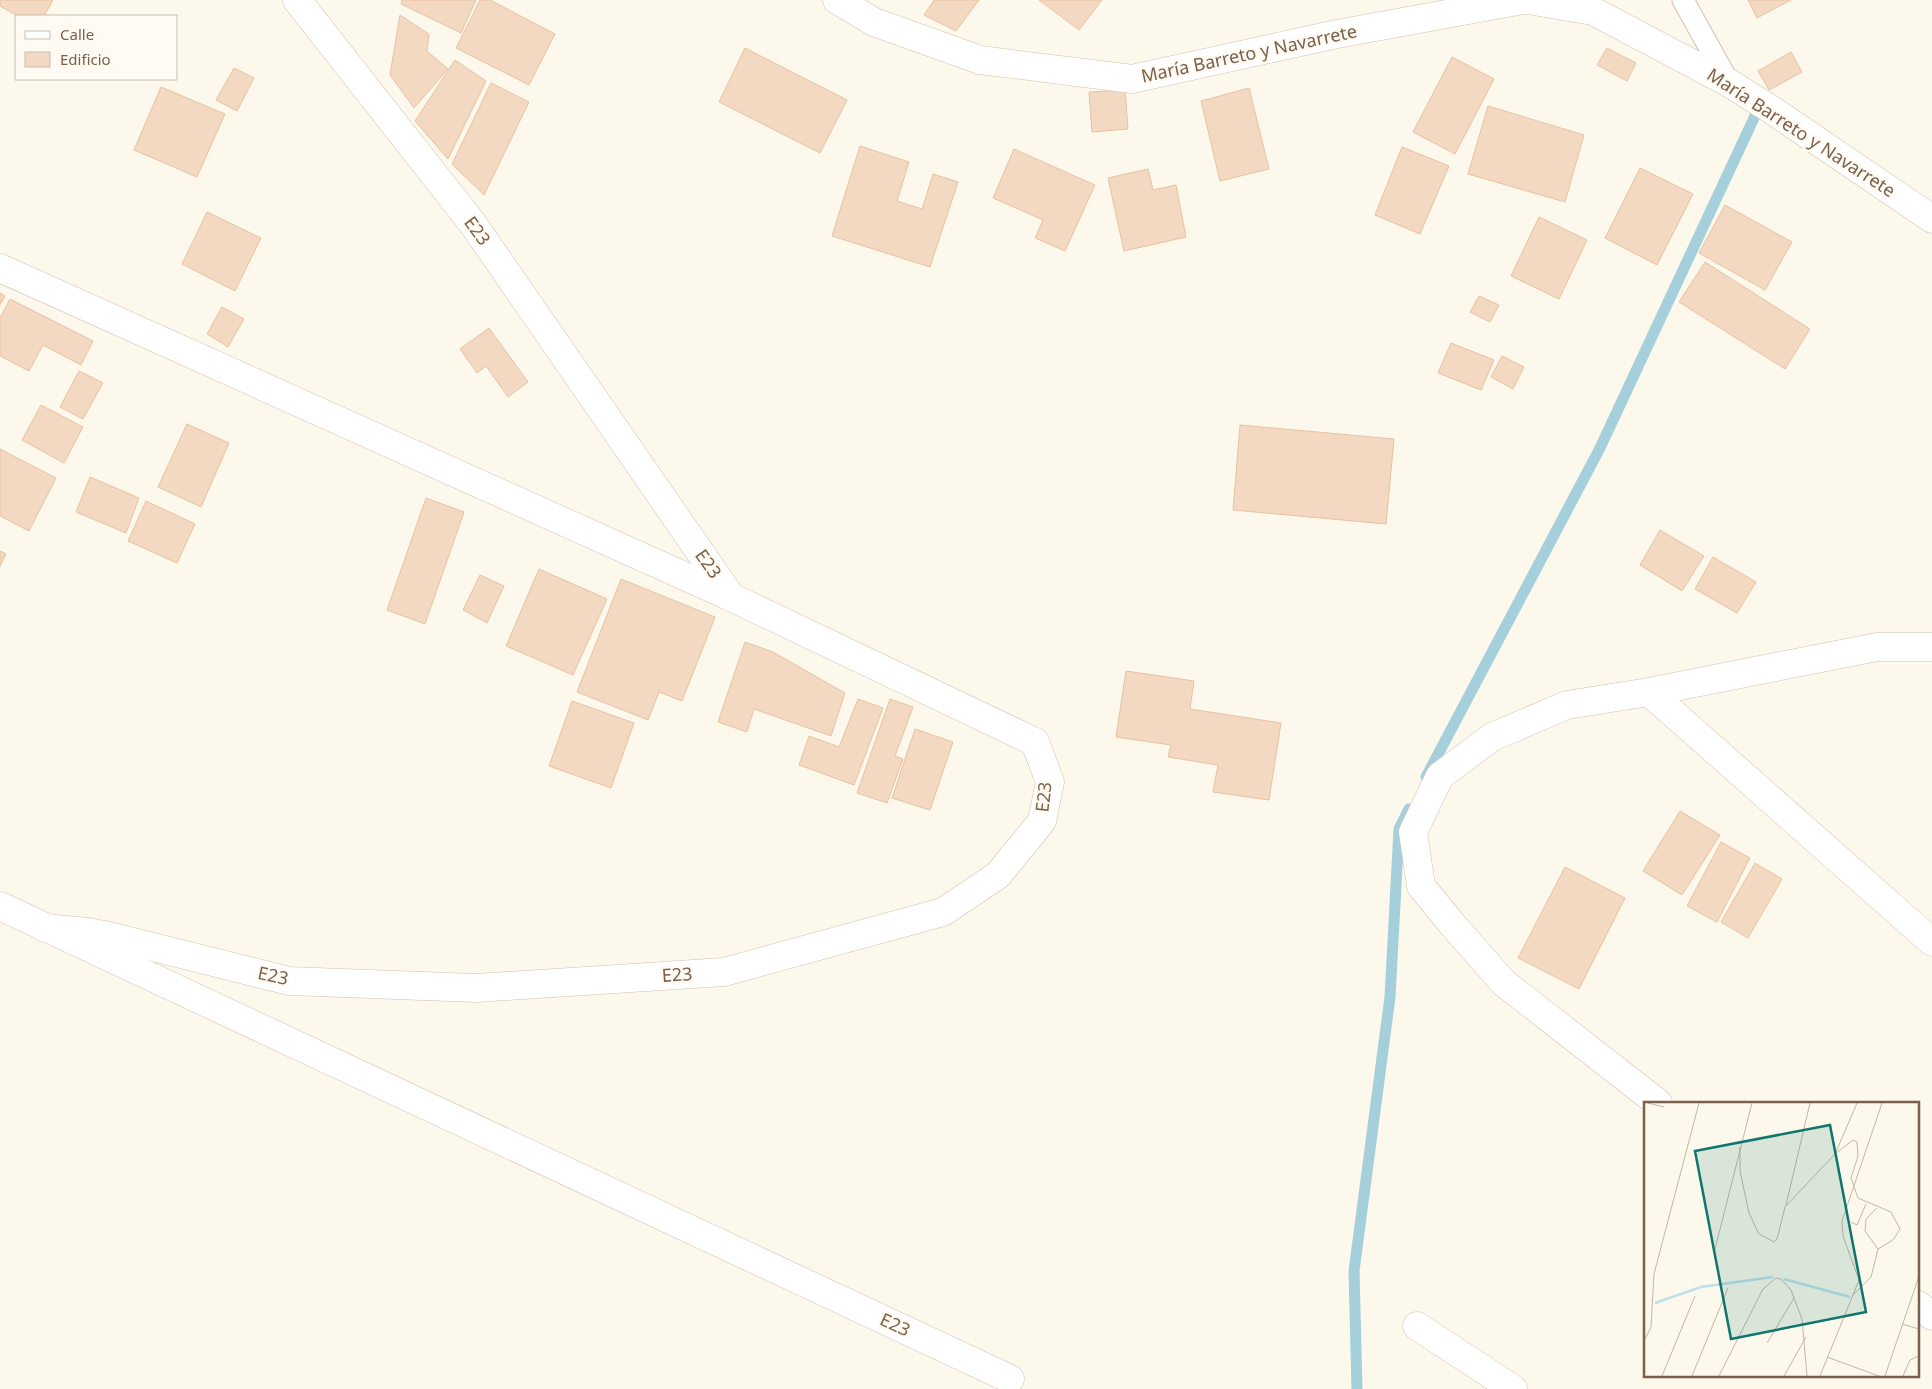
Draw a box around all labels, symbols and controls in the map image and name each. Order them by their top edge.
legend [15,15,178,80]
street label: María Barreto y Navarrete [1139,18,1359,88]
text: Calle [60,24,94,44]
text: Edificio [60,49,111,69]
street label: María Barreto y Navarrete [1703,62,1900,202]
street label: E23 [459,211,497,250]
street label: E23 [690,544,727,583]
street label: E23 [1029,780,1057,813]
street label: E23 [256,960,291,990]
street label: E23 [661,961,693,987]
inset map [1644,1102,1920,1376]
street label: E23 [876,1307,914,1341]

